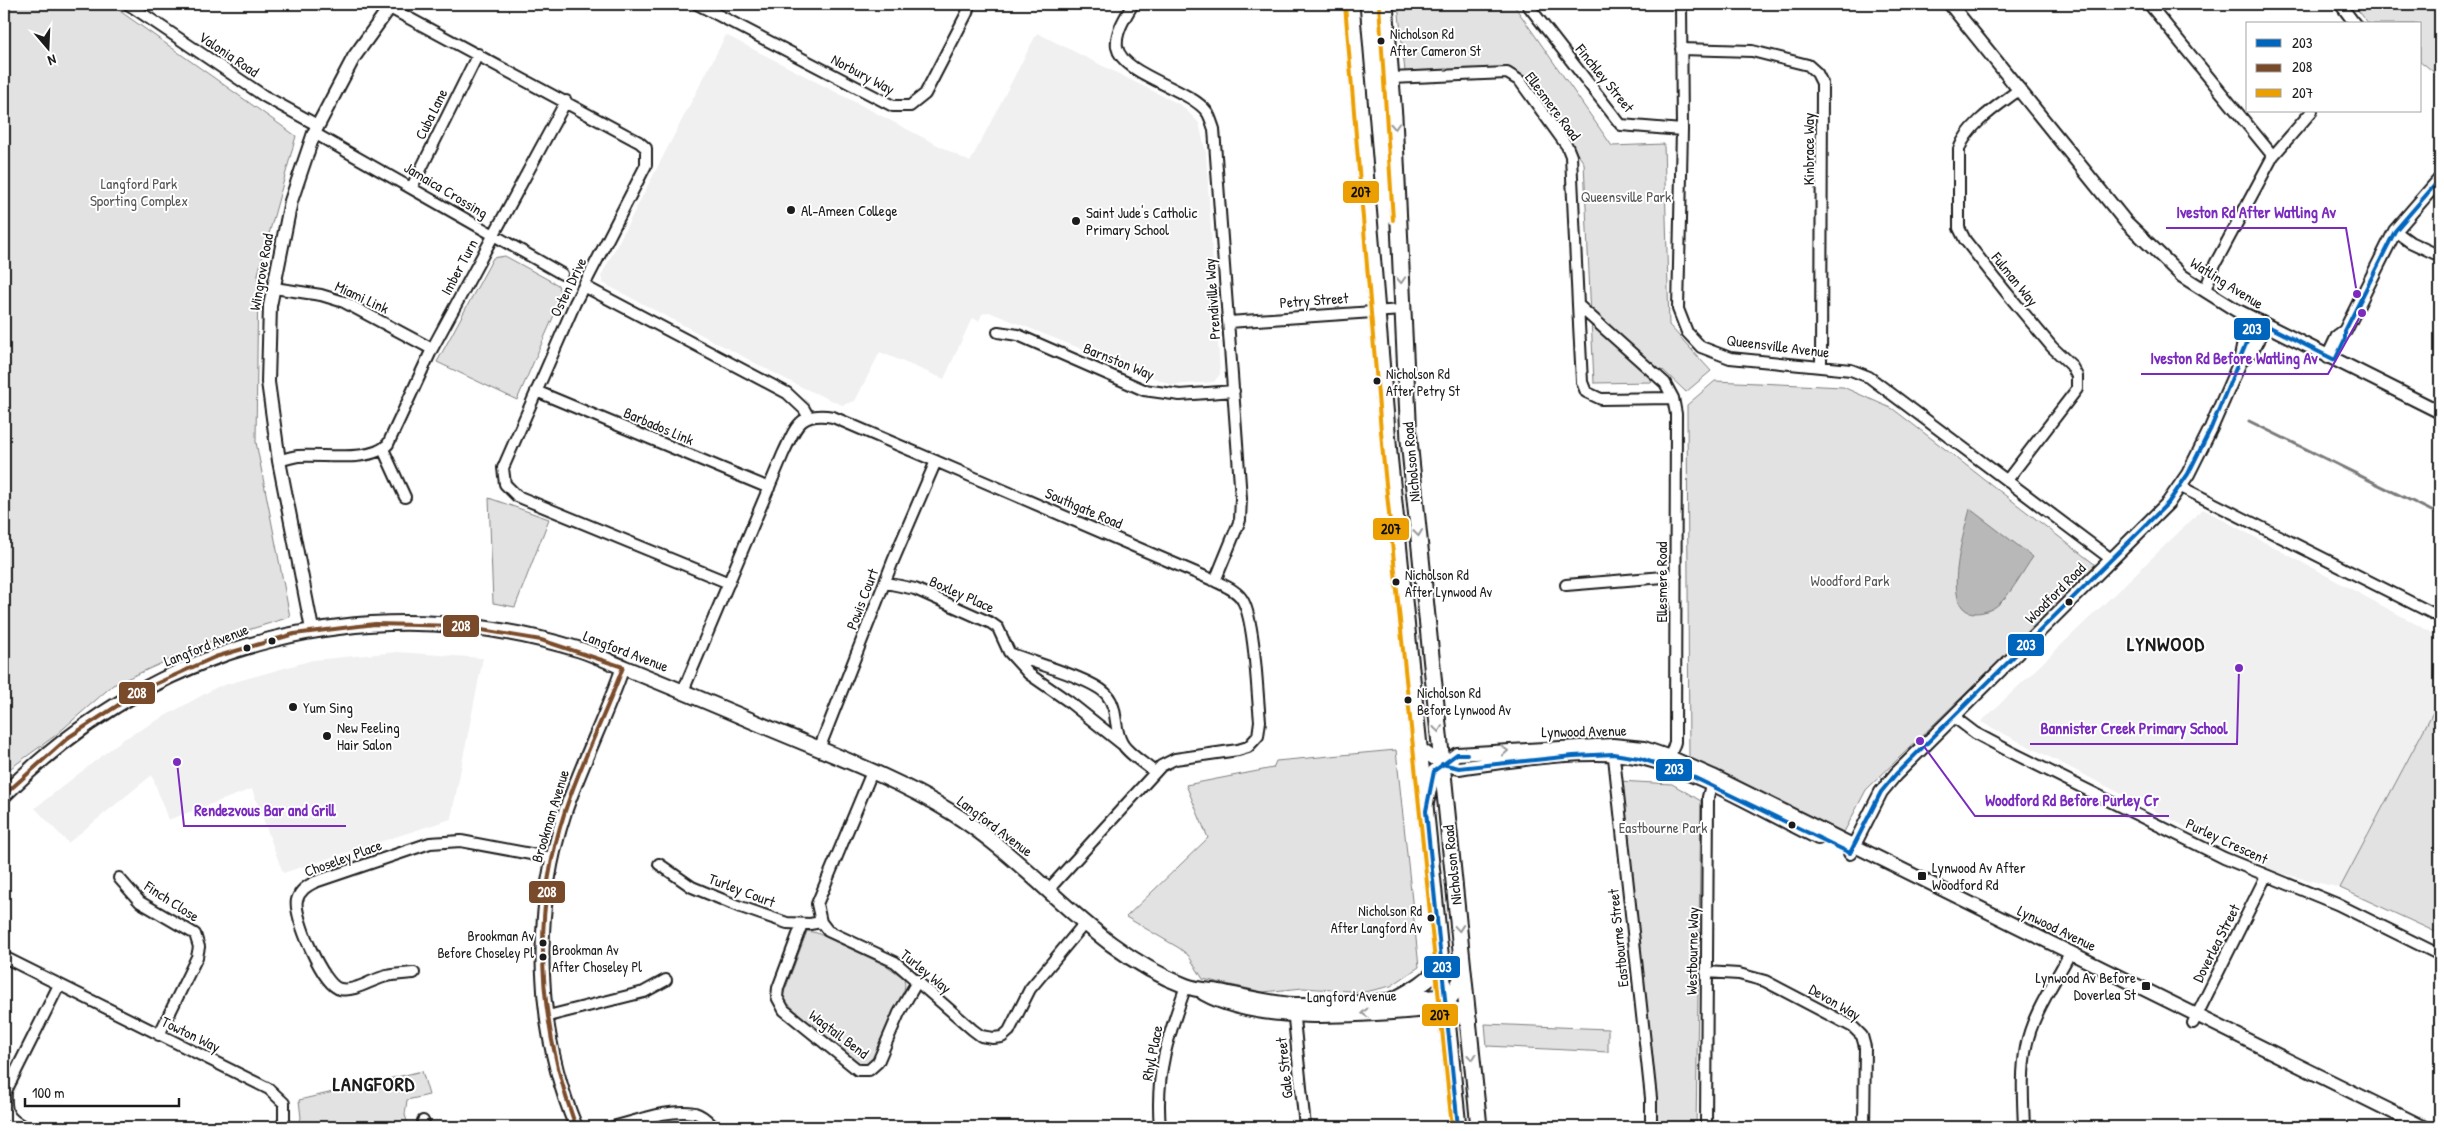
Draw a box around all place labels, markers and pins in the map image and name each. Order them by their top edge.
place label: Nicholson Rd After Cameron St [1390,24,1481,60]
marker: Nicholson Rd After Cameron St [1376,36,1386,46]
callout: Iveston Rd After Watling Av [2166,197,2346,228]
place label: Al-Ameen College [801,200,897,221]
place label: Saint Jude's Catholic Primary School [1086,202,1198,240]
marker: Al-Ameen College [785,204,797,216]
marker: Saint Jude's Catholic Primary School [1070,215,1082,227]
callout: Iveston Rd Before Watling Av [2141,343,2328,374]
place label: Nicholson Rd After Petry St [1386,364,1460,401]
marker: Nicholson Rd After Petry St [1372,376,1382,386]
place label: Nicholson Rd After Lynwood Av [1405,565,1493,602]
marker: Nicholson Rd After Lynwood Av [1391,577,1401,587]
unlabelled marker [2064,597,2074,607]
unlabelled marker [267,636,277,646]
unlabelled marker [242,643,252,653]
place label: Nicholson Rd Before Lynwood Av [1417,683,1511,720]
marker: Nicholson Rd Before Lynwood Av [1403,695,1413,705]
place label: Yum Sing [303,697,353,718]
marker: Yum Sing [287,701,299,713]
callout: Bannister Creek Primary School [2030,713,2237,744]
place label: New Feeling Hair Salon [337,717,400,755]
marker: New Feeling Hair Salon [321,730,333,742]
callout: Woodford Rd Before Purley Cr [1975,785,2169,816]
callout: Rendezvous Bar and Grill [184,795,346,826]
unlabelled marker [1787,820,1797,830]
place label: Lynwood Av After Woodford Rd [1932,857,2026,895]
marker: Lynwood Av After Woodford Rd [1916,870,1928,882]
place label: Nicholson Rd After Langford Av [1331,901,1423,938]
marker: Nicholson Rd After Langford Av [1426,913,1436,923]
place label: Brookman Av Before Choseley Pl [437,926,534,963]
marker: Brookman Av Before Choseley Pl [538,938,548,948]
place label: Brookman Av After Choseley Pl [552,940,642,977]
marker: Brookman Av After Choseley Pl [538,952,548,962]
place label: Lynwood Av Before Doverlea St [2035,967,2137,1005]
marker: Lynwood Av Before Doverlea St [2140,980,2152,992]

